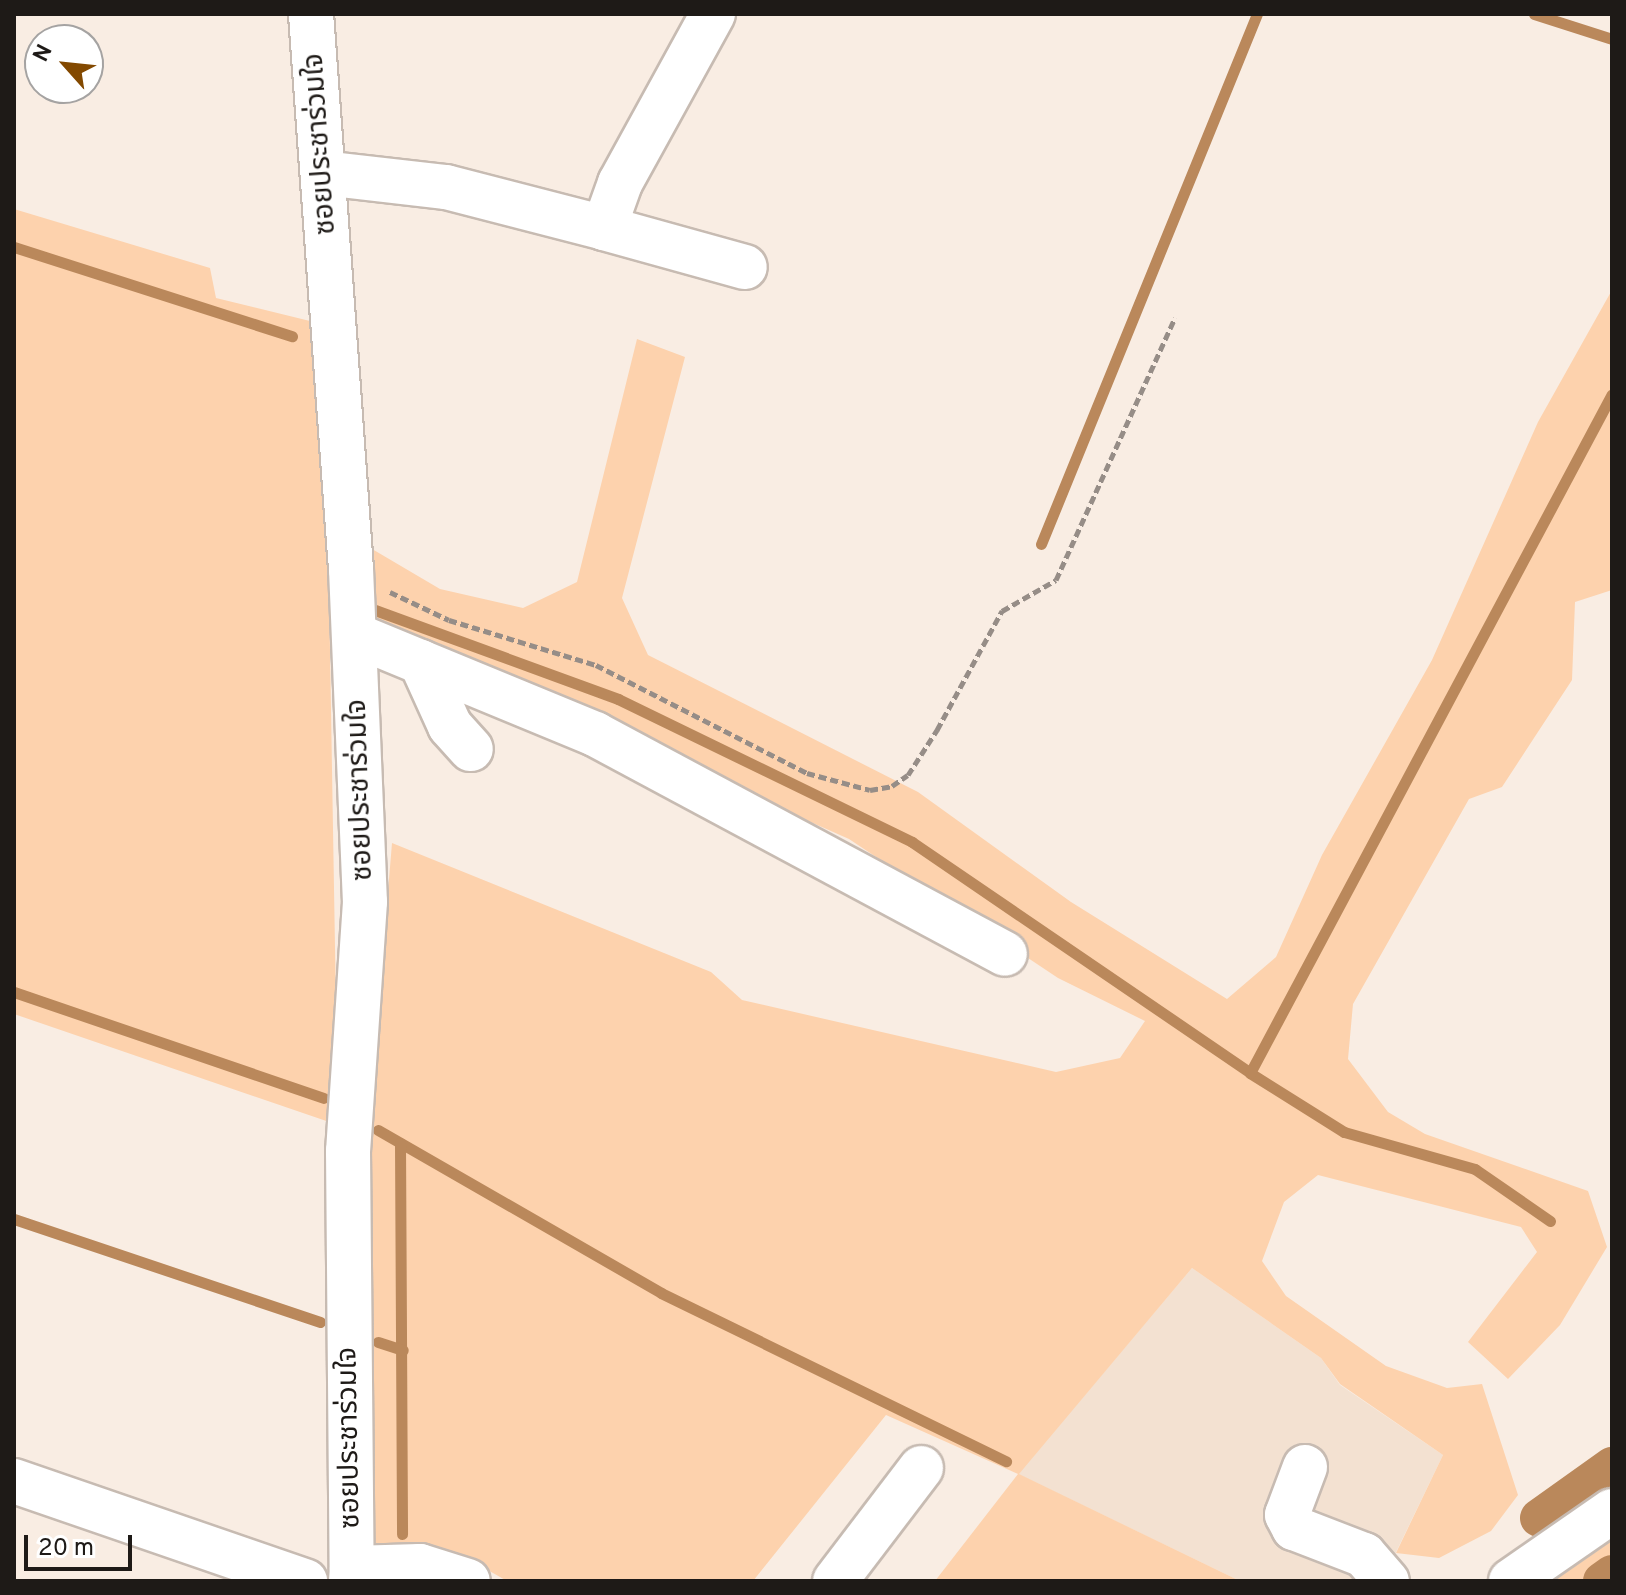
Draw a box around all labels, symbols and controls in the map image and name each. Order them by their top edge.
north arrow [24,24,104,104]
text: N [28,41,60,67]
street label: ซอยประชาร่วมใจ [298,52,344,236]
street label: ซอยประชาร่วมใจ [341,699,381,881]
street label: ซอยประชาร่วมใจ [332,1347,368,1529]
scale bar [28,1519,136,1569]
text: 20 m [38,1534,94,1564]

